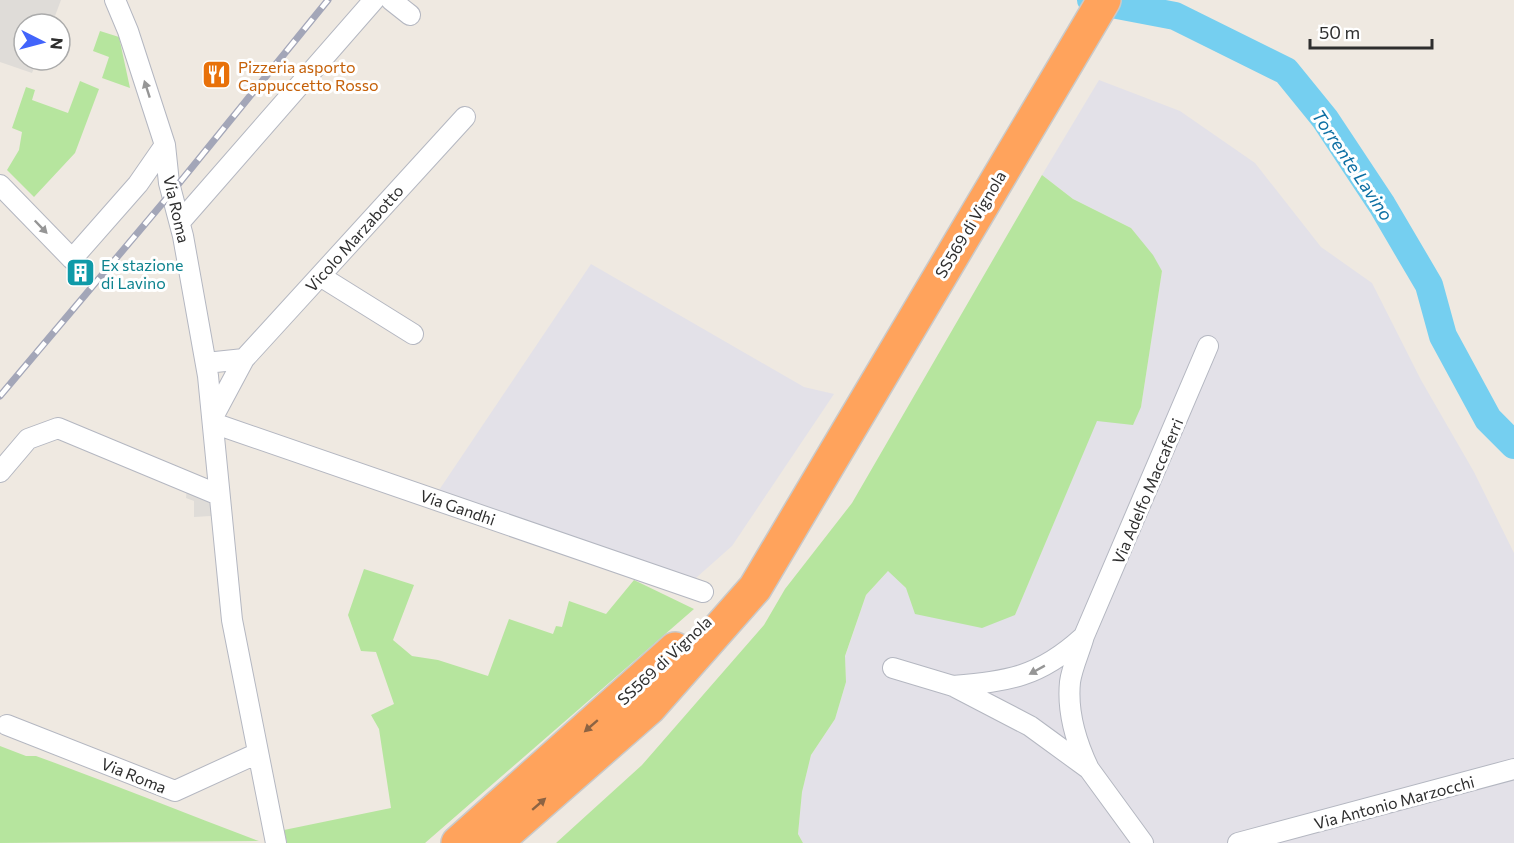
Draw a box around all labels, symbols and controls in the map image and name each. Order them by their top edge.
north arrow [12,12,72,72]
scale bar [1310,12,1432,50]
text: 50 m [1319,21,1360,43]
text: N [47,37,67,51]
place label: Pizzeria asporto Cappuccetto Rosso [238,57,379,94]
restaurant icon: Pizzeria asporto Cappuccetto Rosso [201,59,233,91]
one-way arrow [142,80,151,98]
water label: Torrente Lavino [1308,105,1398,225]
street label: SS569 di Vignola [931,167,1009,281]
street label: Via Roma [160,173,194,245]
street label: Vicolo Marzabotto [301,181,407,295]
one-way arrow [33,220,47,234]
place label: Ex stazione di Lavino [101,255,183,292]
building icon: Ex stazione di Lavino [64,257,96,289]
street label: Via Adelfo Maccaferri [1108,415,1186,567]
street label: Via Gandhi [418,485,498,529]
street label: SS569 di Vignola [613,612,715,708]
one-way arrow [1028,665,1045,675]
one-way arrow [584,719,599,733]
street label: Via Roma [99,753,169,797]
street label: Via Antonio Marzocchi [1312,771,1476,833]
one-way arrow [531,798,547,811]

